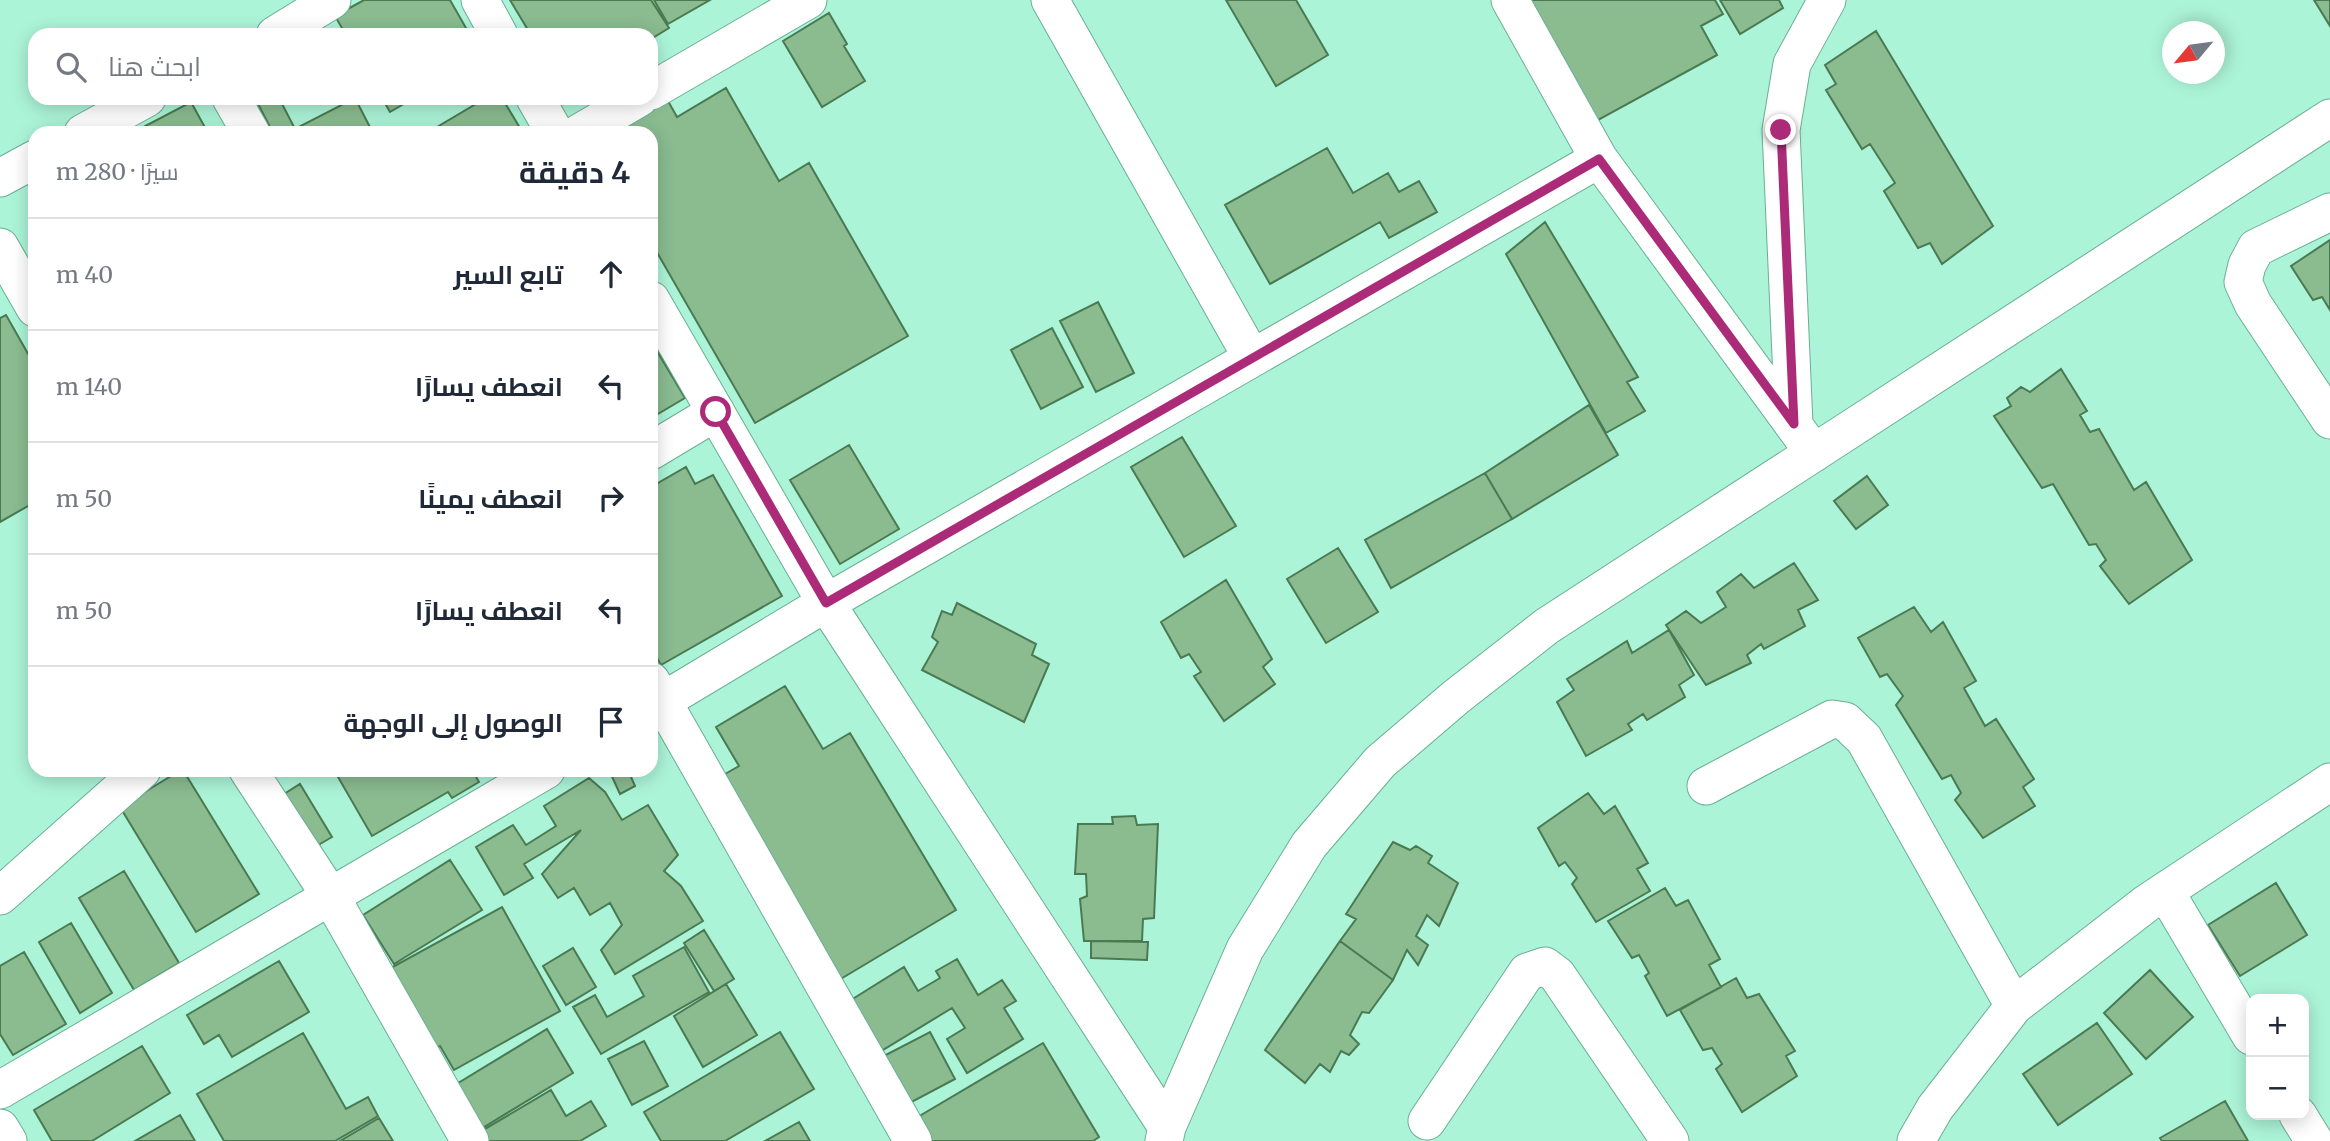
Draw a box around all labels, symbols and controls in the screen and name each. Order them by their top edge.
north arrow [2162,21,2225,84]
search box [28,28,658,105]
icon: search [52,48,90,86]
text: ابحث هنا [108,50,201,83]
route end [1765,114,1796,145]
text: 4 دقيقة [519,153,630,191]
text: سيرًا · 280 m [56,157,179,186]
icon: ahead [592,255,630,293]
text: تابع السير [453,258,563,291]
text: 40 m [56,260,113,289]
icon: left [592,367,630,405]
text: انعطف يسارًا [415,370,563,403]
text: 140 m [56,372,122,401]
route start [700,396,731,427]
icon: right [592,479,630,517]
text: انعطف يمينًا [418,482,563,515]
text: 50 m [56,484,112,513]
icon: left [592,591,630,629]
text: انعطف يسارًا [415,594,563,627]
text: 50 m [56,596,112,625]
icon: arrive [592,703,630,741]
text: الوصول إلى الوجهة [344,706,563,739]
map controls [2246,994,2309,1120]
button: + [2246,994,2309,1057]
button: − [2246,1057,2309,1120]

